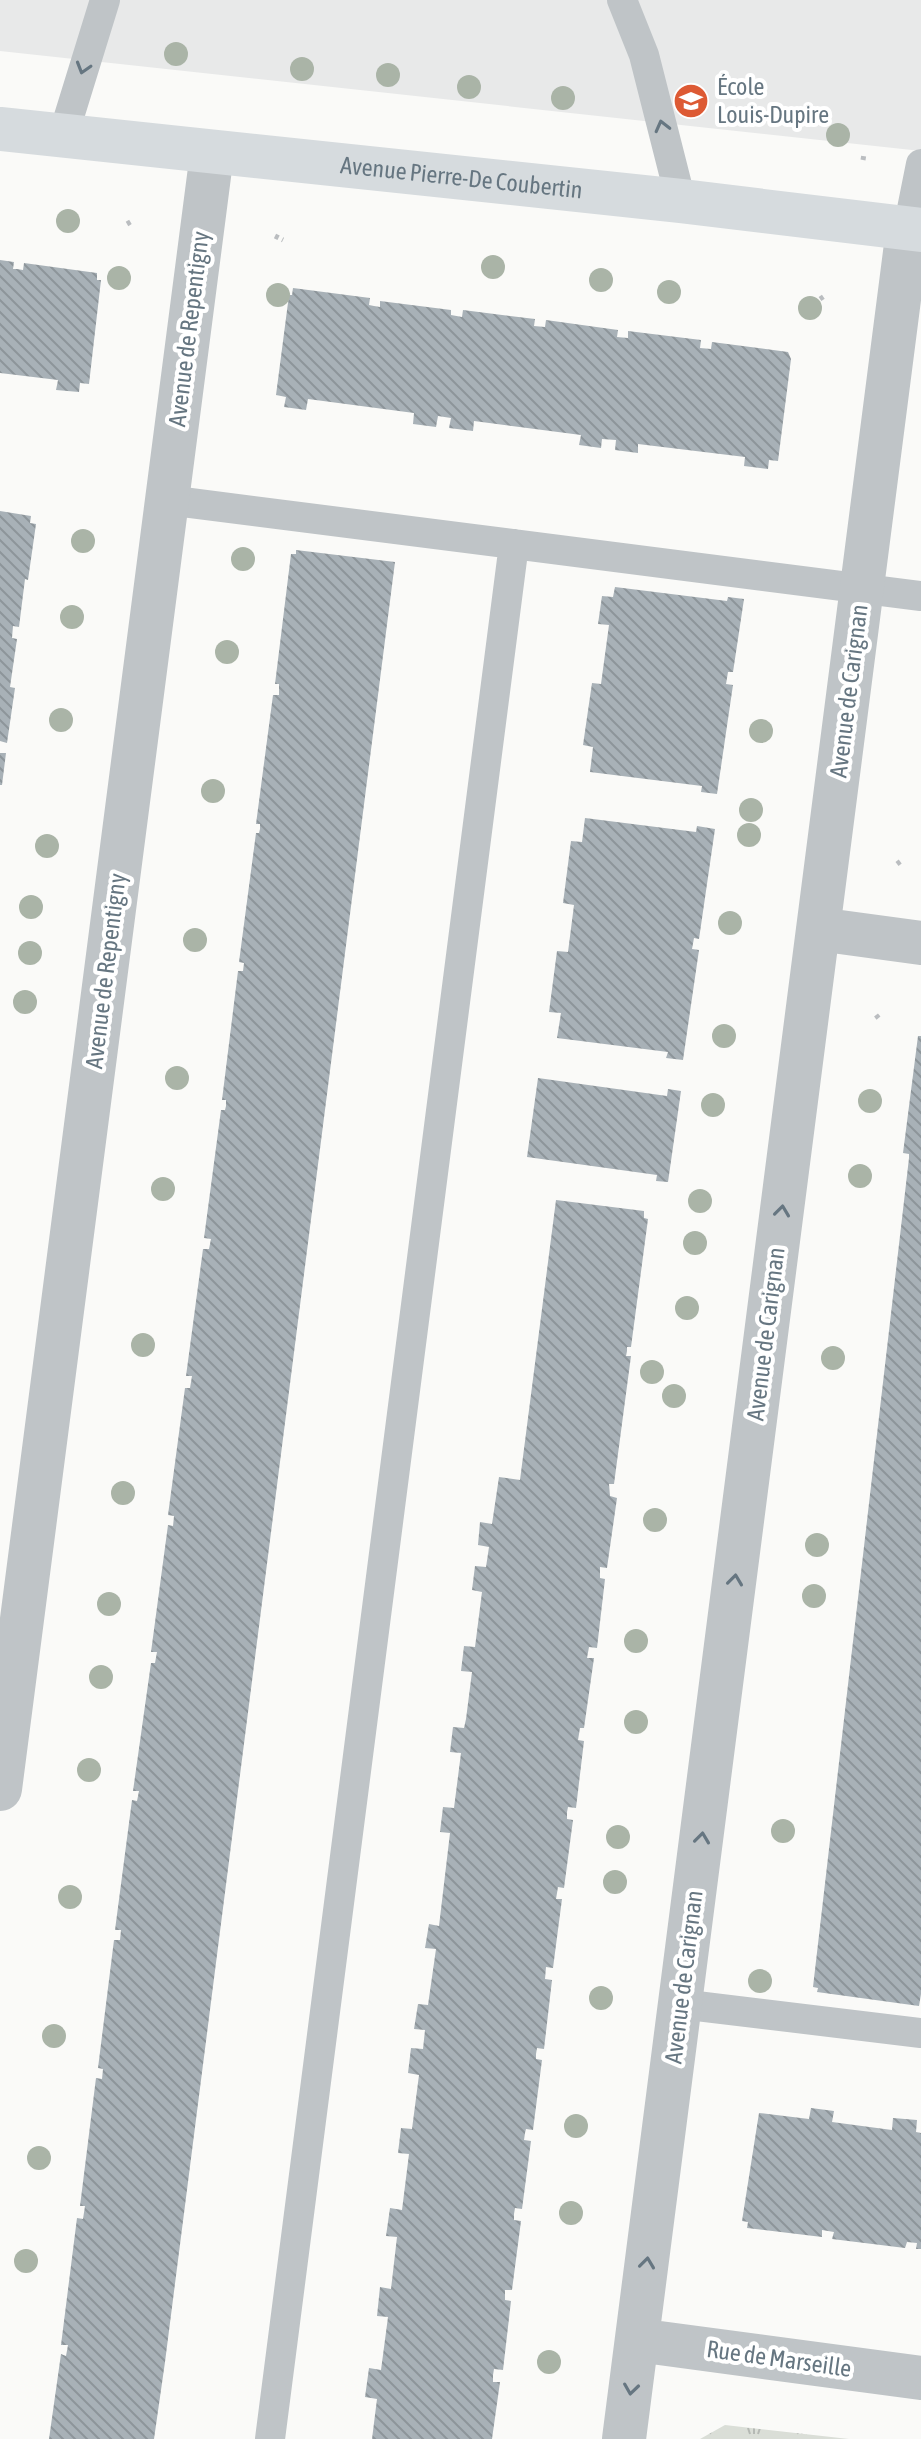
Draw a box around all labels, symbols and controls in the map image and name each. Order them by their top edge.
one-way arrow [76,60,92,74]
place label: École Louis-Dupire [717,73,829,128]
school or university icon: École Louis-Dupire [672,82,710,120]
one-way arrow [654,119,671,133]
street label: Avenue Pierre-De Coubertin [339,151,584,203]
street label: Avenue de Repentigny [163,230,214,428]
street label: Avenue de Carignan [824,603,873,779]
street label: Avenue de Repentigny [80,872,131,1070]
one-way arrow [773,1204,790,1218]
street label: Avenue de Carignan [741,1246,790,1422]
one-way arrow [726,1573,743,1587]
one-way arrow [693,1831,710,1845]
street label: Avenue de Carignan [659,1889,708,2065]
one-way arrow [639,2256,656,2269]
street label: Rue de Marseille [705,2335,853,2382]
one-way arrow [623,2383,640,2396]

